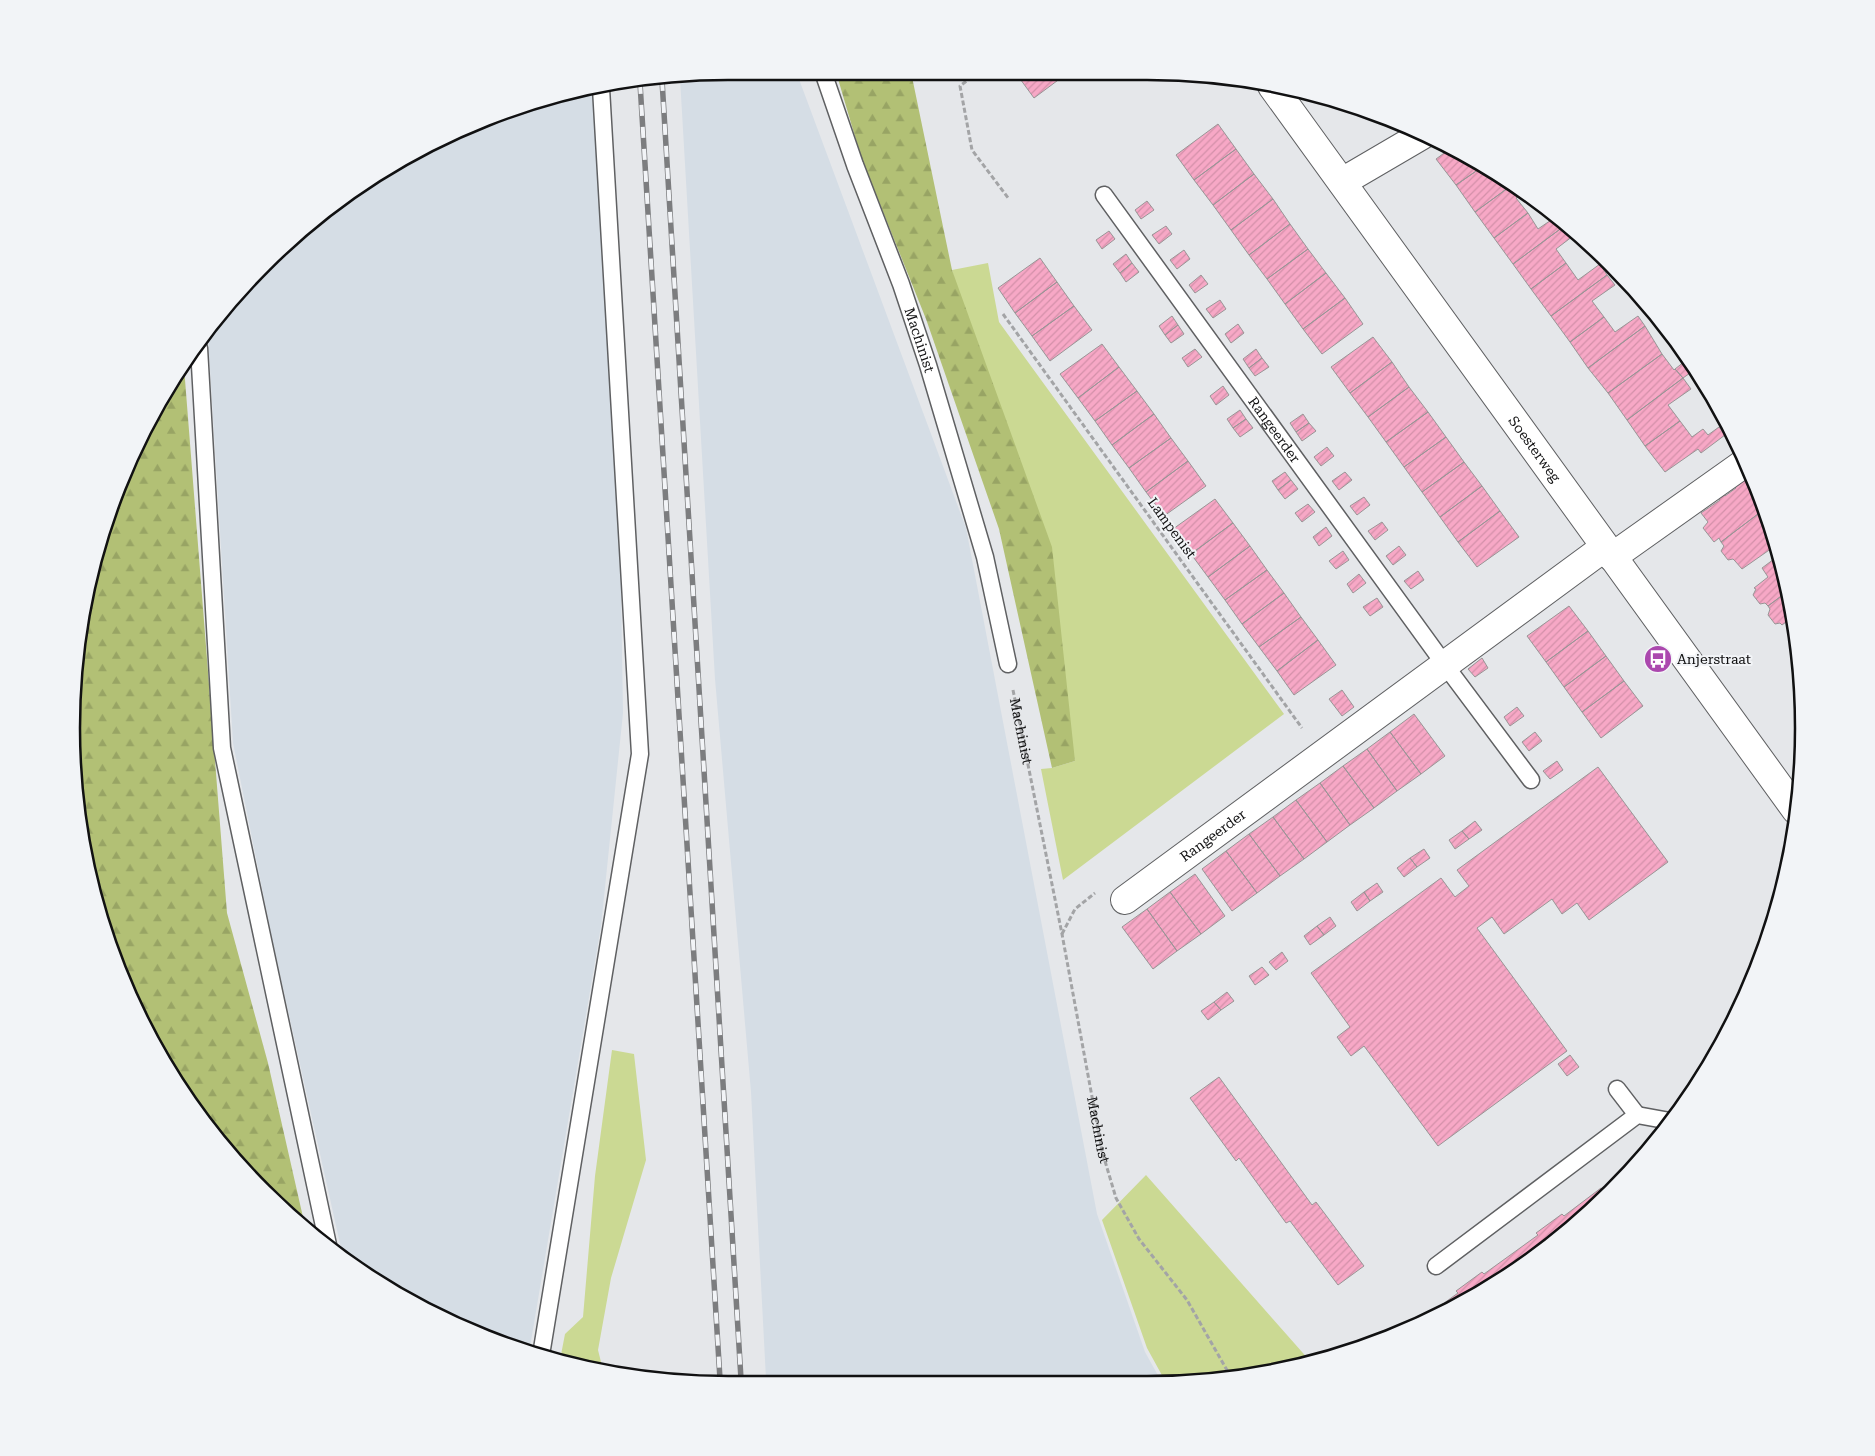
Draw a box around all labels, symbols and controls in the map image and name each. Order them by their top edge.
street label: Machinist [901,306,938,374]
street label: Rangeerder [1245,394,1304,466]
street label: Soesterweg [1505,413,1564,485]
street label: Lampenist [1145,494,1199,562]
bus stop icon: Anjerstraat [1643,644,1673,674]
place label: Anjerstraat [1677,651,1751,667]
street label: Machinist [1007,697,1036,766]
street label: Rangeerder [1177,806,1249,865]
street label: Machinist [1084,1095,1113,1165]

